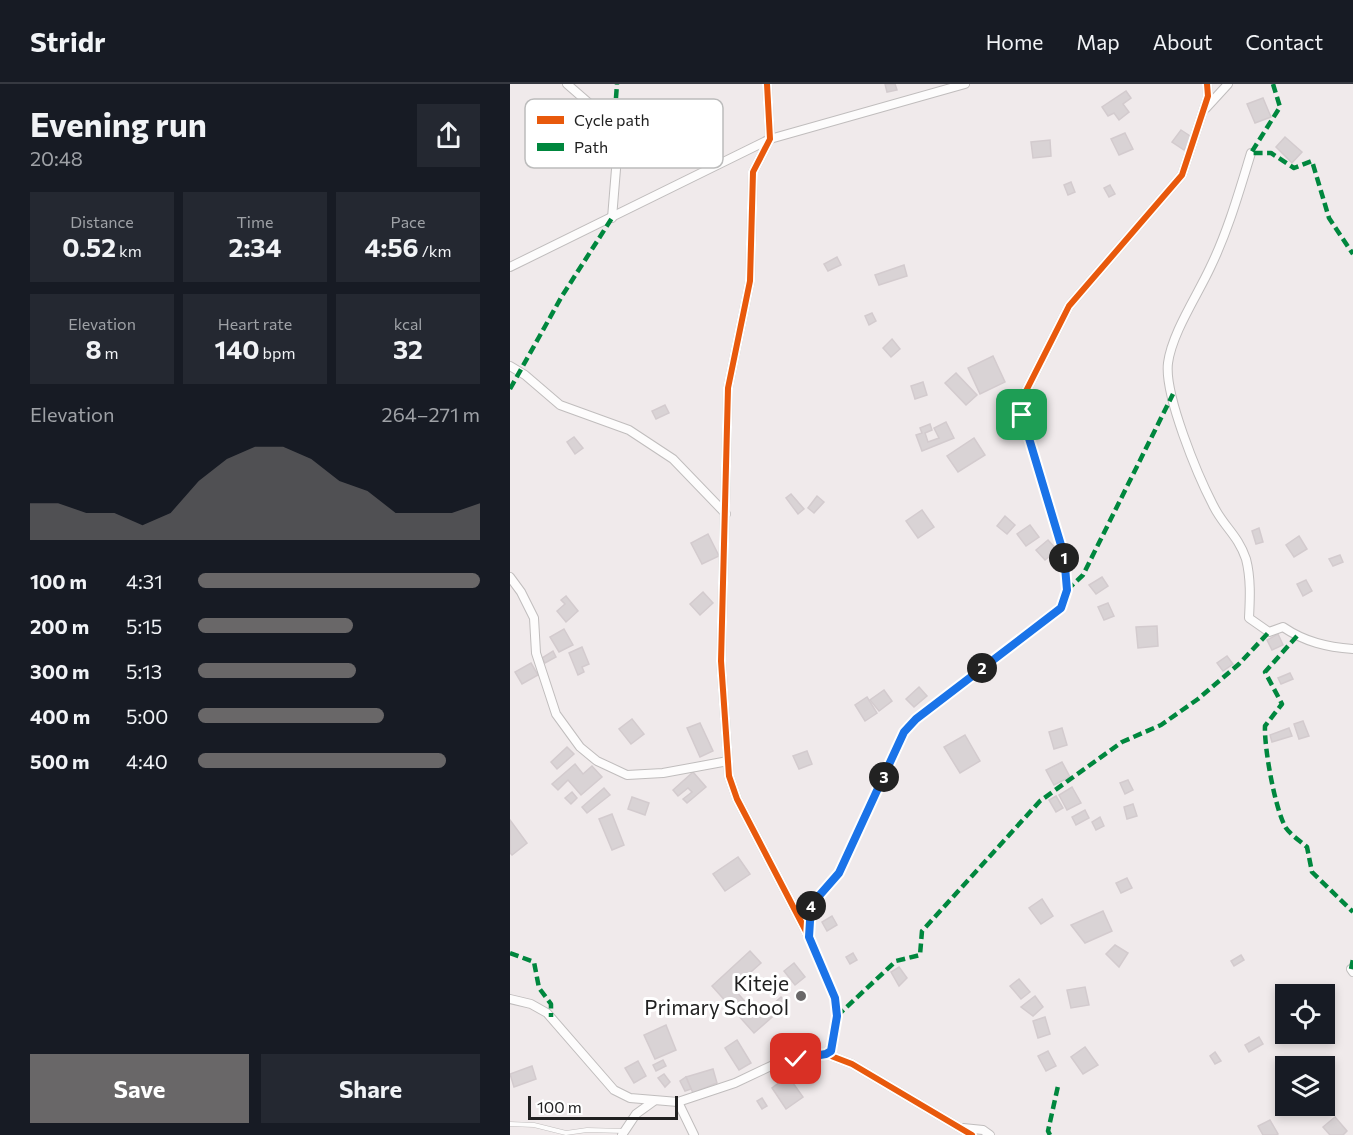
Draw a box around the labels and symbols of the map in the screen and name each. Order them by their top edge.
legend [525,99,723,168]
text: Cycle path [574,110,650,129]
text: Path [574,137,608,156]
pin [996,389,1047,440]
pin: 1 [1049,543,1079,573]
pin: 2 [967,653,997,683]
pin: 3 [869,762,899,792]
pin: 4 [796,891,826,921]
place label: Kiteje Primary School [644,970,789,1019]
marker: Kiteje Primary School [794,989,808,1003]
pin [770,1033,821,1084]
scale bar [528,1093,678,1120]

